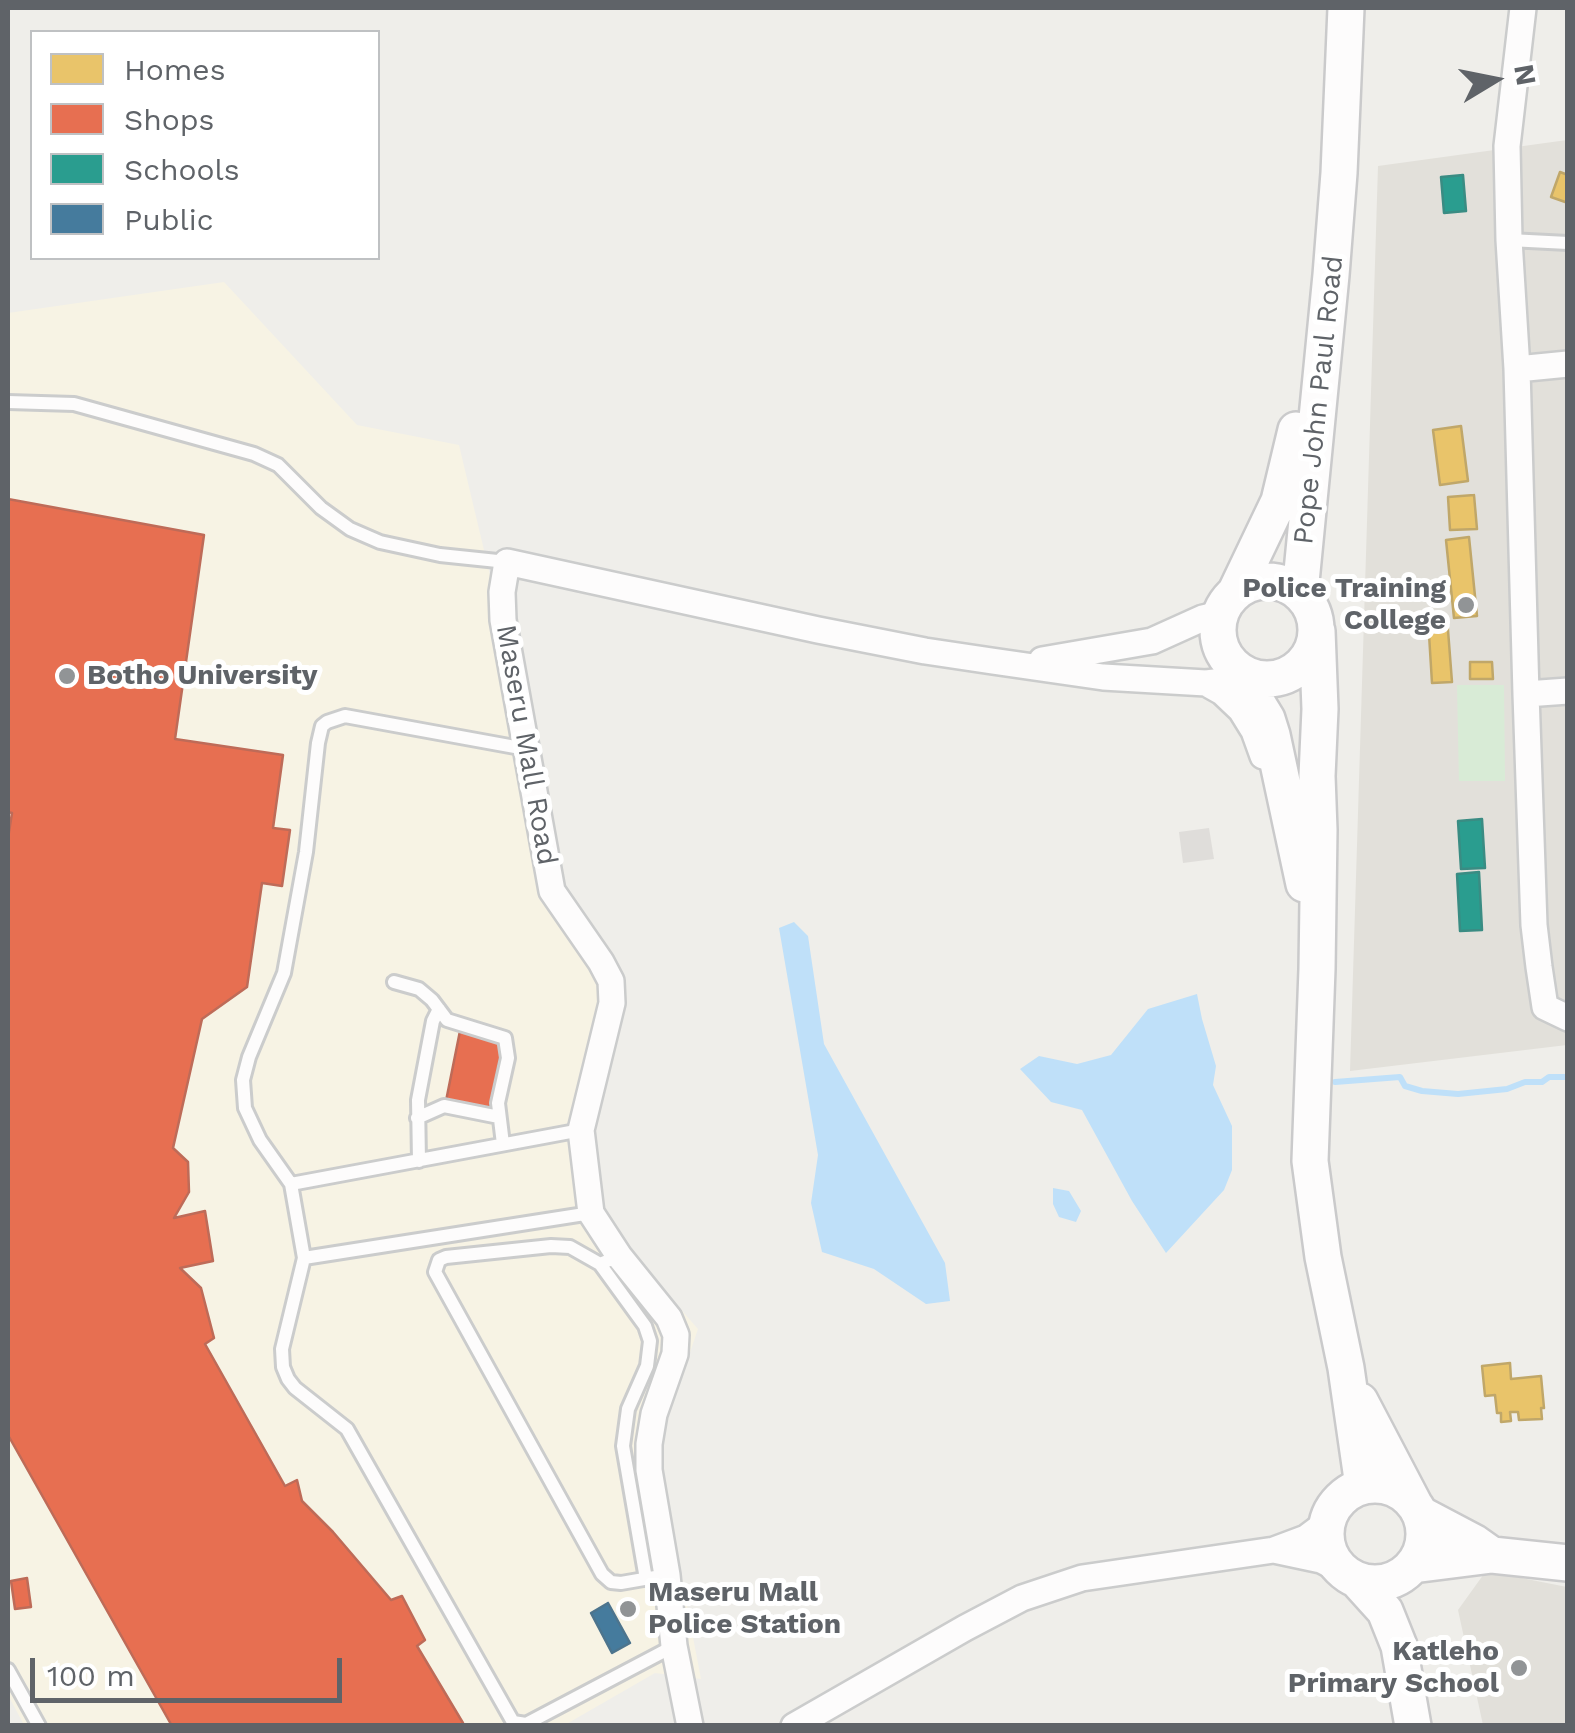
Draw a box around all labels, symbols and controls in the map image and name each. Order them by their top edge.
legend [30,30,380,260]
north arrow [1445,30,1545,130]
text: Homes [124,52,226,87]
text: N [1507,62,1543,88]
text: Shops [124,102,214,137]
text: Schools [124,152,240,187]
text: Public [124,202,214,237]
street label: Pope John Paul Road [1287,254,1351,546]
place label: Police Training College [1242,572,1446,638]
marker: Police Training College [1455,594,1477,616]
street label: Maseru Mall Road [488,622,564,868]
place label: Botho University [87,659,317,693]
marker: Botho University [56,665,78,687]
place label: Maseru Mall Police Station [648,1576,841,1642]
marker: Maseru Mall Police Station [617,1598,639,1620]
place label: Katleho Primary School [1288,1635,1499,1701]
scale bar [35,1638,348,1700]
marker: Katleho Primary School [1508,1657,1530,1679]
text: 100 m [47,1658,135,1693]

